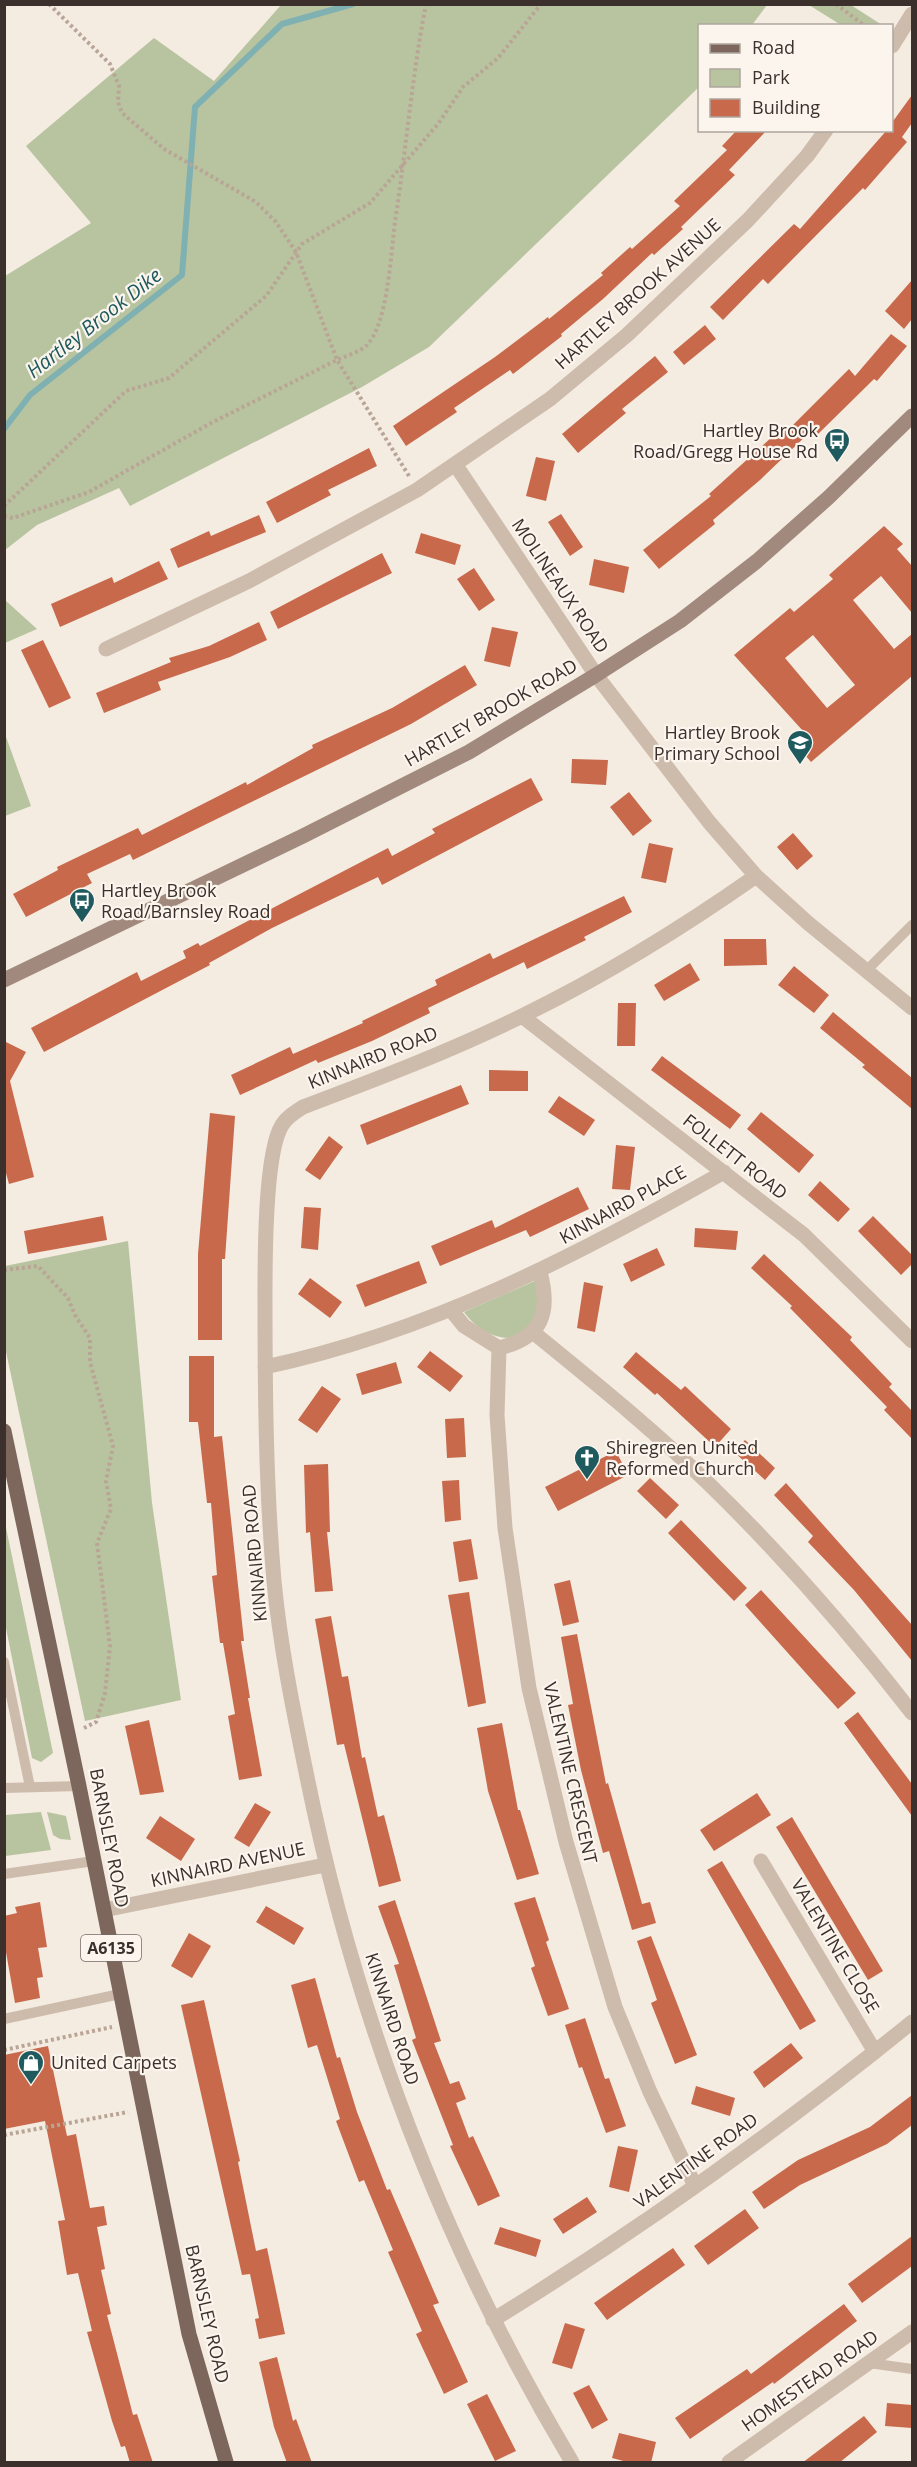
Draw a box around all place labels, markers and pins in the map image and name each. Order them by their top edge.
place label: Hartley Brook Road/Gregg House Rd [633,418,819,463]
bus stop icon: Hartley Brook Road/Gregg House Rd [822,426,852,464]
place label: Hartley Brook Primary School [654,720,781,765]
school or university icon: Hartley Brook Primary School [785,728,815,766]
place label: Hartley Brook Road/Barnsley Road [101,878,270,923]
bus stop icon: Hartley Brook Road/Barnsley Road [67,886,97,924]
place label: Shiregreen United Reformed Church [606,1435,758,1480]
church icon: Shiregreen United Reformed Church [572,1443,602,1481]
shop icon: United Carpets [16,2048,46,2086]
place label: United Carpets [51,2050,177,2074]

